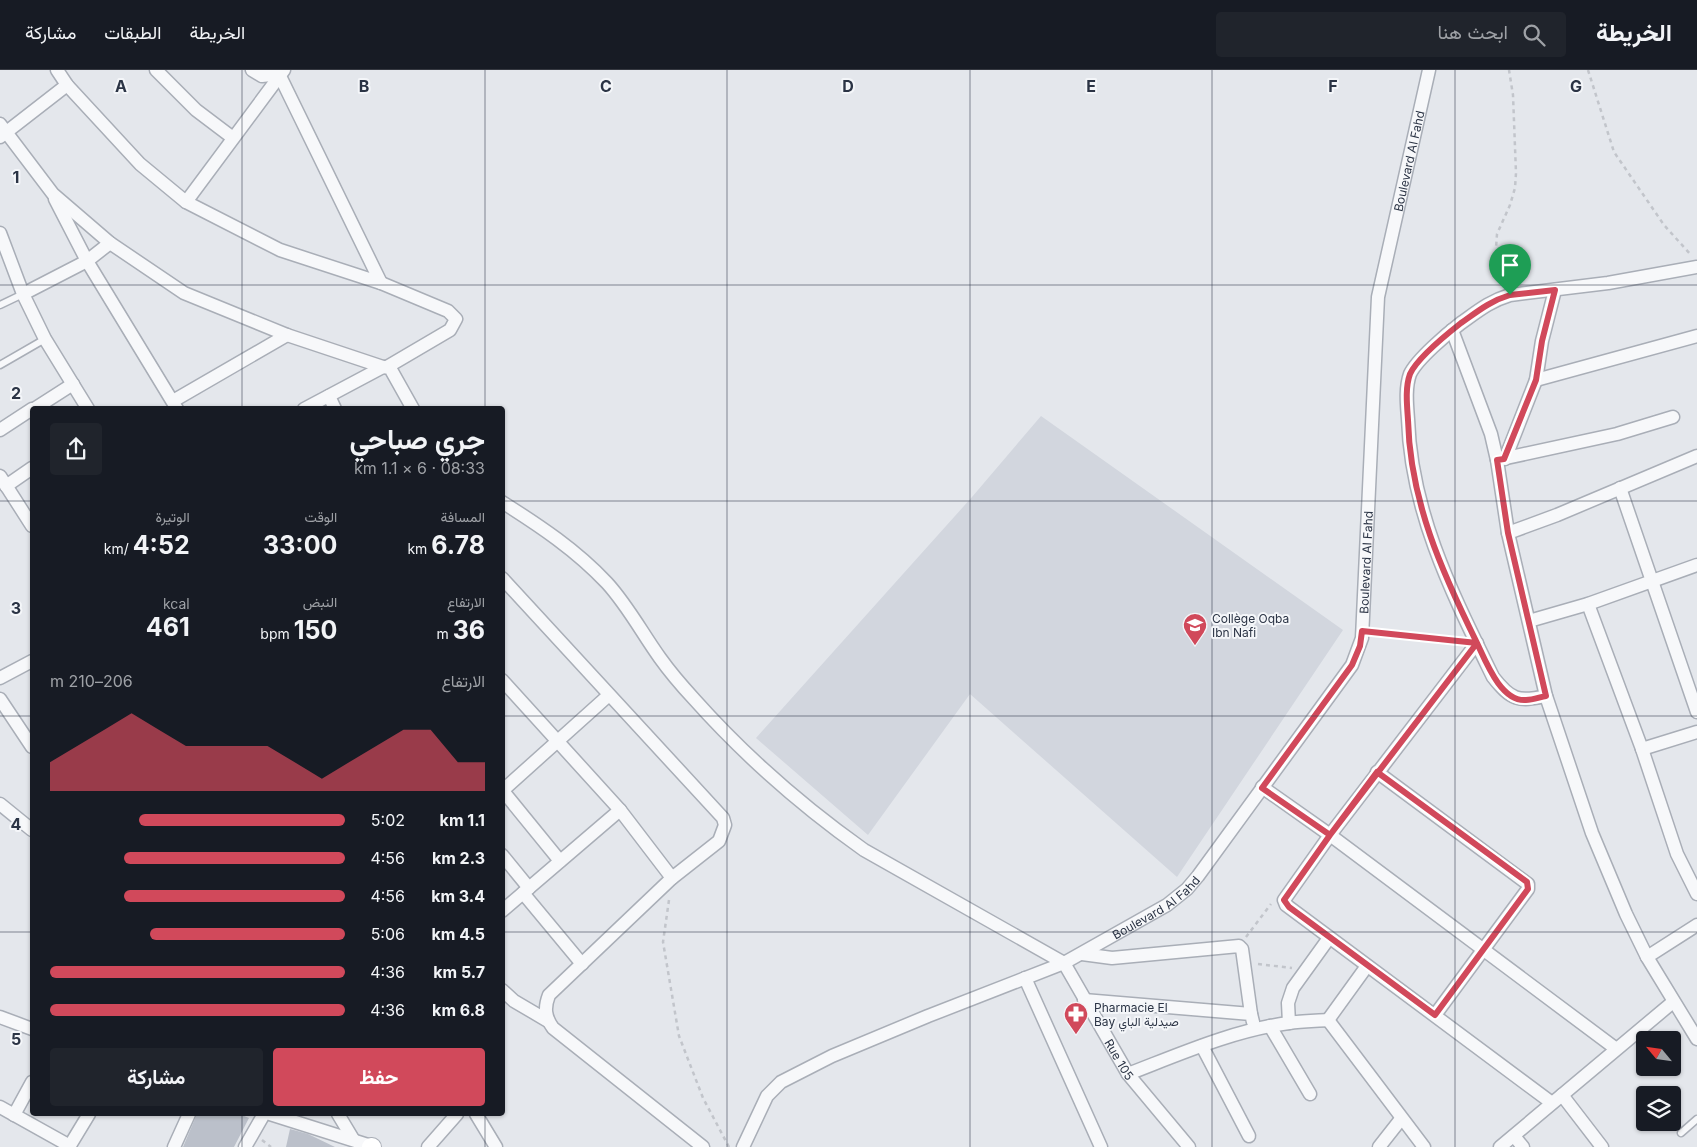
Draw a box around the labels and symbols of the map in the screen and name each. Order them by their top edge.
text: A [115,76,127,96]
text: B [359,76,369,96]
text: C [600,76,612,96]
text: D [842,76,854,96]
text: E [1086,76,1096,96]
text: F [1328,76,1338,96]
text: G [1570,76,1582,96]
street label: Boulevard Al Fahd [1390,109,1427,213]
text: 1 [13,167,19,187]
pin [1489,244,1531,295]
text: 2 [11,383,21,403]
street label: Boulevard Al Fahd [1356,511,1375,614]
text: 3 [11,598,21,618]
place label: Collège Oqba Ibn Nafi [1212,611,1289,640]
school or university icon: Collège Oqba Ibn Nafi [1182,612,1208,646]
text: 4 [11,814,22,834]
street label: Boulevard Al Fahd [1109,872,1203,942]
place label: Pharmacie El Bay صيدلية الباي [1094,1000,1179,1032]
pharmacy icon: Pharmacie El Bay صيدلية الباي [1063,1001,1089,1035]
text: 5 [11,1029,21,1049]
north arrow [1636,1031,1681,1076]
street label: Rue 105 [1102,1036,1137,1083]

